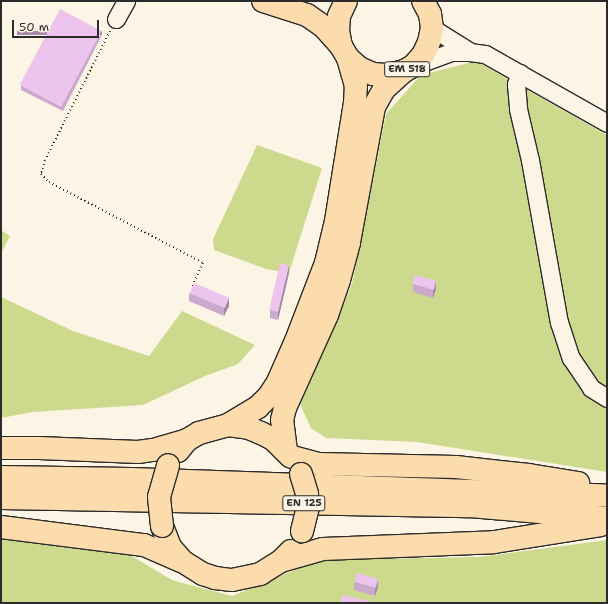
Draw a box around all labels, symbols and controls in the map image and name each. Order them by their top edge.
scale bar [14,12,101,38]
text: 50 m [19,19,49,35]
road number: EM 518 [384,61,430,77]
road number: EN 125 [282,495,326,511]

